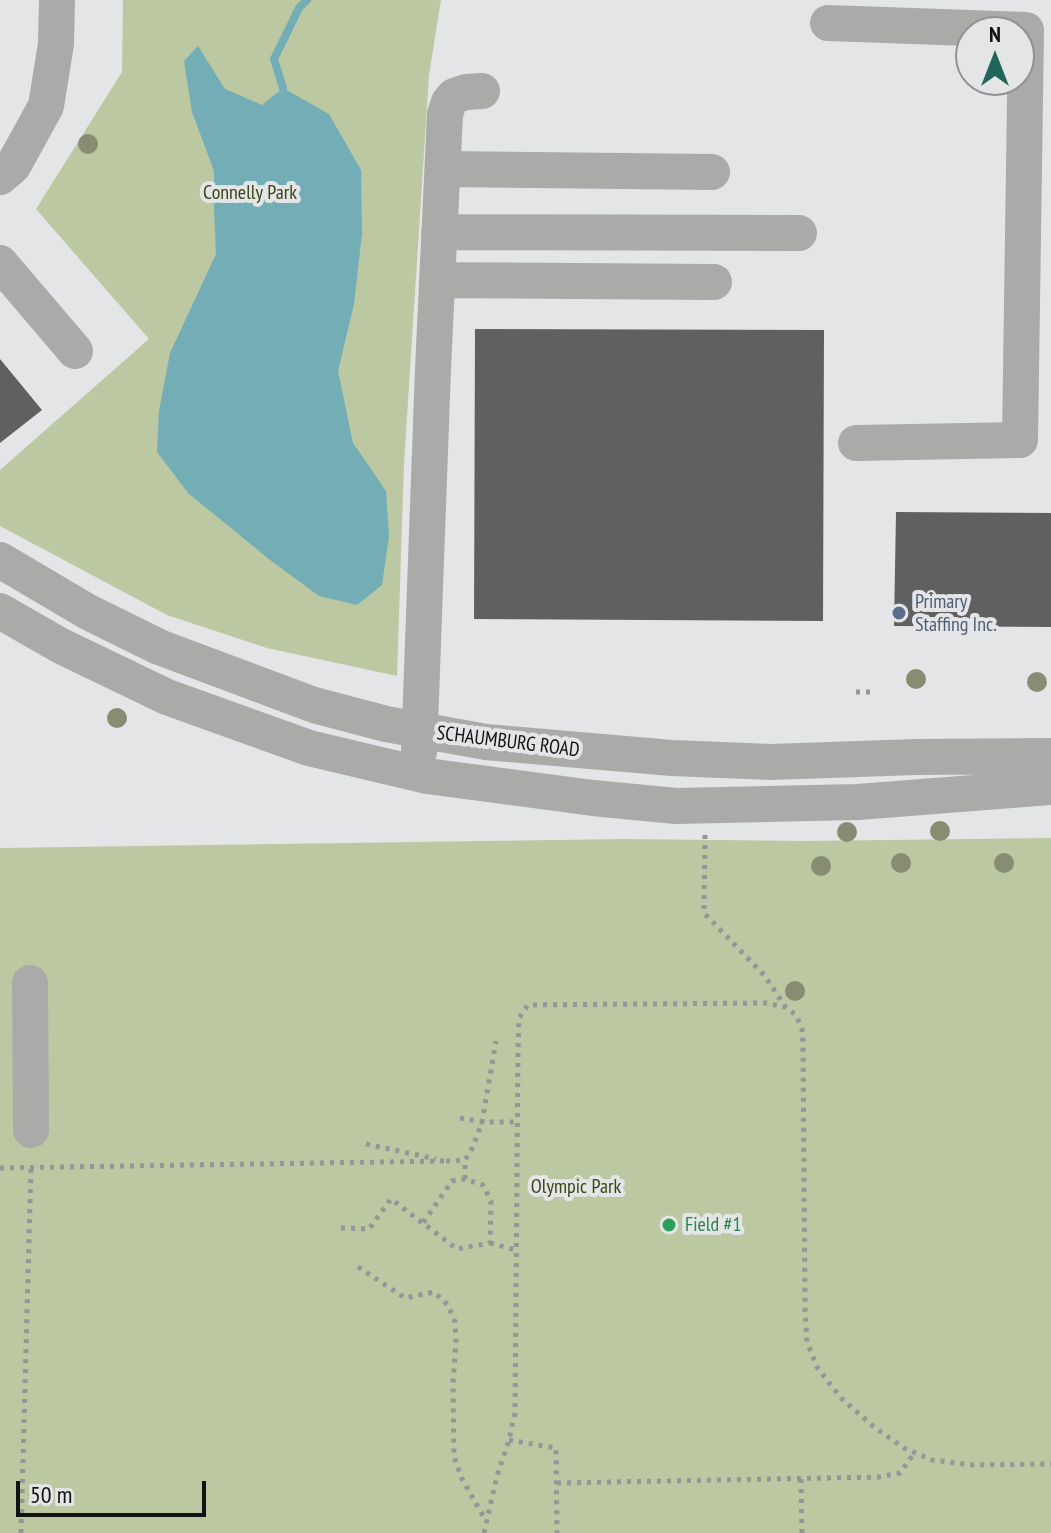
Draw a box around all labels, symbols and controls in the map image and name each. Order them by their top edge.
north arrow [955,16,1035,96]
text: N [989,20,1001,48]
park label: Connelly Park [203,181,297,205]
place label: Primary Staffing Inc. [915,590,997,637]
marker: Primary Staffing Inc. [890,604,908,622]
street label: SCHAUMBURG ROAD [435,721,581,763]
park label: Olympic Park [531,1175,621,1199]
place label: Field #1 [685,1213,741,1237]
marker: Field #1 [660,1216,678,1234]
scale bar [20,1465,210,1515]
text: 50 m [30,1479,72,1510]

